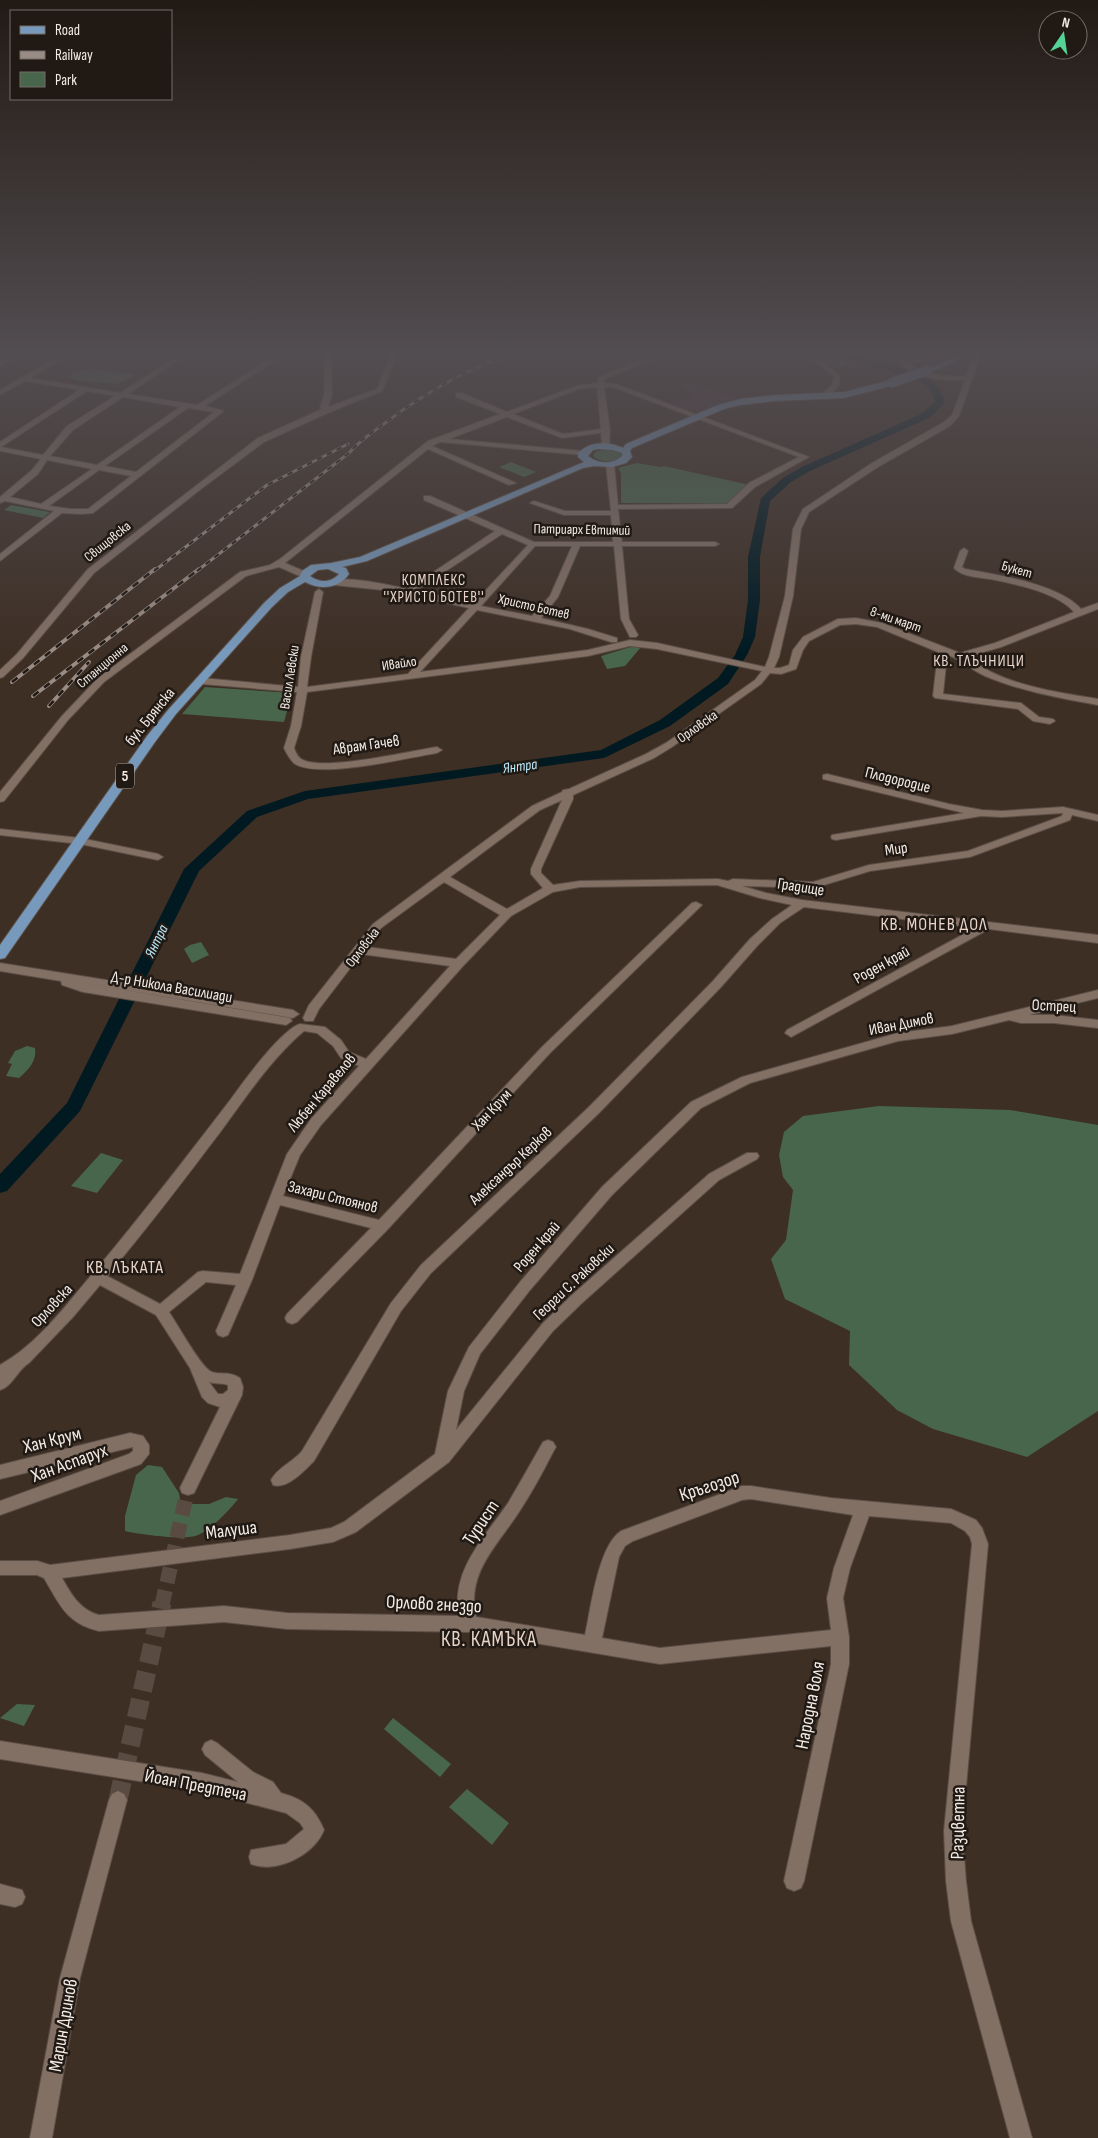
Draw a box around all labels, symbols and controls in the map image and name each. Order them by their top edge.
legend [10,10,172,100]
north arrow [1038,10,1088,60]
text: N [1060,14,1071,32]
text: Road [55,21,80,40]
text: Railway [55,46,93,65]
text: Park [55,71,77,90]
street label: Свищовска [81,517,134,565]
street label: Патриарх Евтимий [534,520,631,539]
street label: Букет [1000,557,1034,582]
district label: КОМПЛЕКС ''ХРИСТО БОТЕВ'' [383,571,485,607]
street label: Христо Ботев [496,590,571,623]
street label: 8-ми март [868,603,924,636]
street label: Станционна [73,639,131,692]
street label: Васил Левски [276,644,303,710]
district label: КВ. ТЛЪЧНИЦИ [933,652,1025,671]
street label: Ивайло [381,653,418,674]
street label: бул. Брянска [121,684,179,750]
street label: Орловска [674,706,721,746]
street label: Аврам Гачев [331,731,401,760]
water label: Янтра [501,755,538,778]
street label: Плодородие [863,763,932,798]
road number: 5 [116,764,134,788]
street label: Мир [884,838,909,860]
street label: Градище [776,874,826,901]
district label: КВ. МОНЕВ ДОЛ [880,914,988,935]
water label: Янтра [140,922,173,962]
street label: Орловска [342,924,383,970]
street label: Роден край [850,942,913,988]
street label: Д-р Никола Василиади [110,967,234,1007]
street label: Острец [1031,996,1077,1017]
street label: Иван Димов [867,1009,935,1040]
street label: Любен Каравелов [283,1050,360,1137]
street label: Хан Крум [468,1085,516,1135]
street label: Александър Керков [465,1123,556,1210]
street label: Захари Стоянов [286,1177,380,1218]
street label: Роден край [510,1218,564,1276]
street label: Георги С. Раковски [530,1240,618,1324]
district label: КВ. ЛЪКАТА [86,1257,164,1278]
street label: Орловска [27,1281,77,1332]
street label: Хан Крум [20,1422,84,1459]
street label: Хан Аспарух [27,1439,111,1488]
street label: Кръгозор [676,1466,742,1507]
street label: Турист [458,1496,505,1550]
street label: Малуша [204,1516,258,1545]
street label: Орлово гнездо [385,1591,482,1618]
district label: КВ. КАМЪКА [441,1627,537,1652]
street label: Народна воля [791,1660,830,1751]
street label: Йоан Предтеча [143,1764,249,1807]
street label: Разцветна [946,1786,971,1860]
street label: Марин Дринов [44,1977,83,2074]

